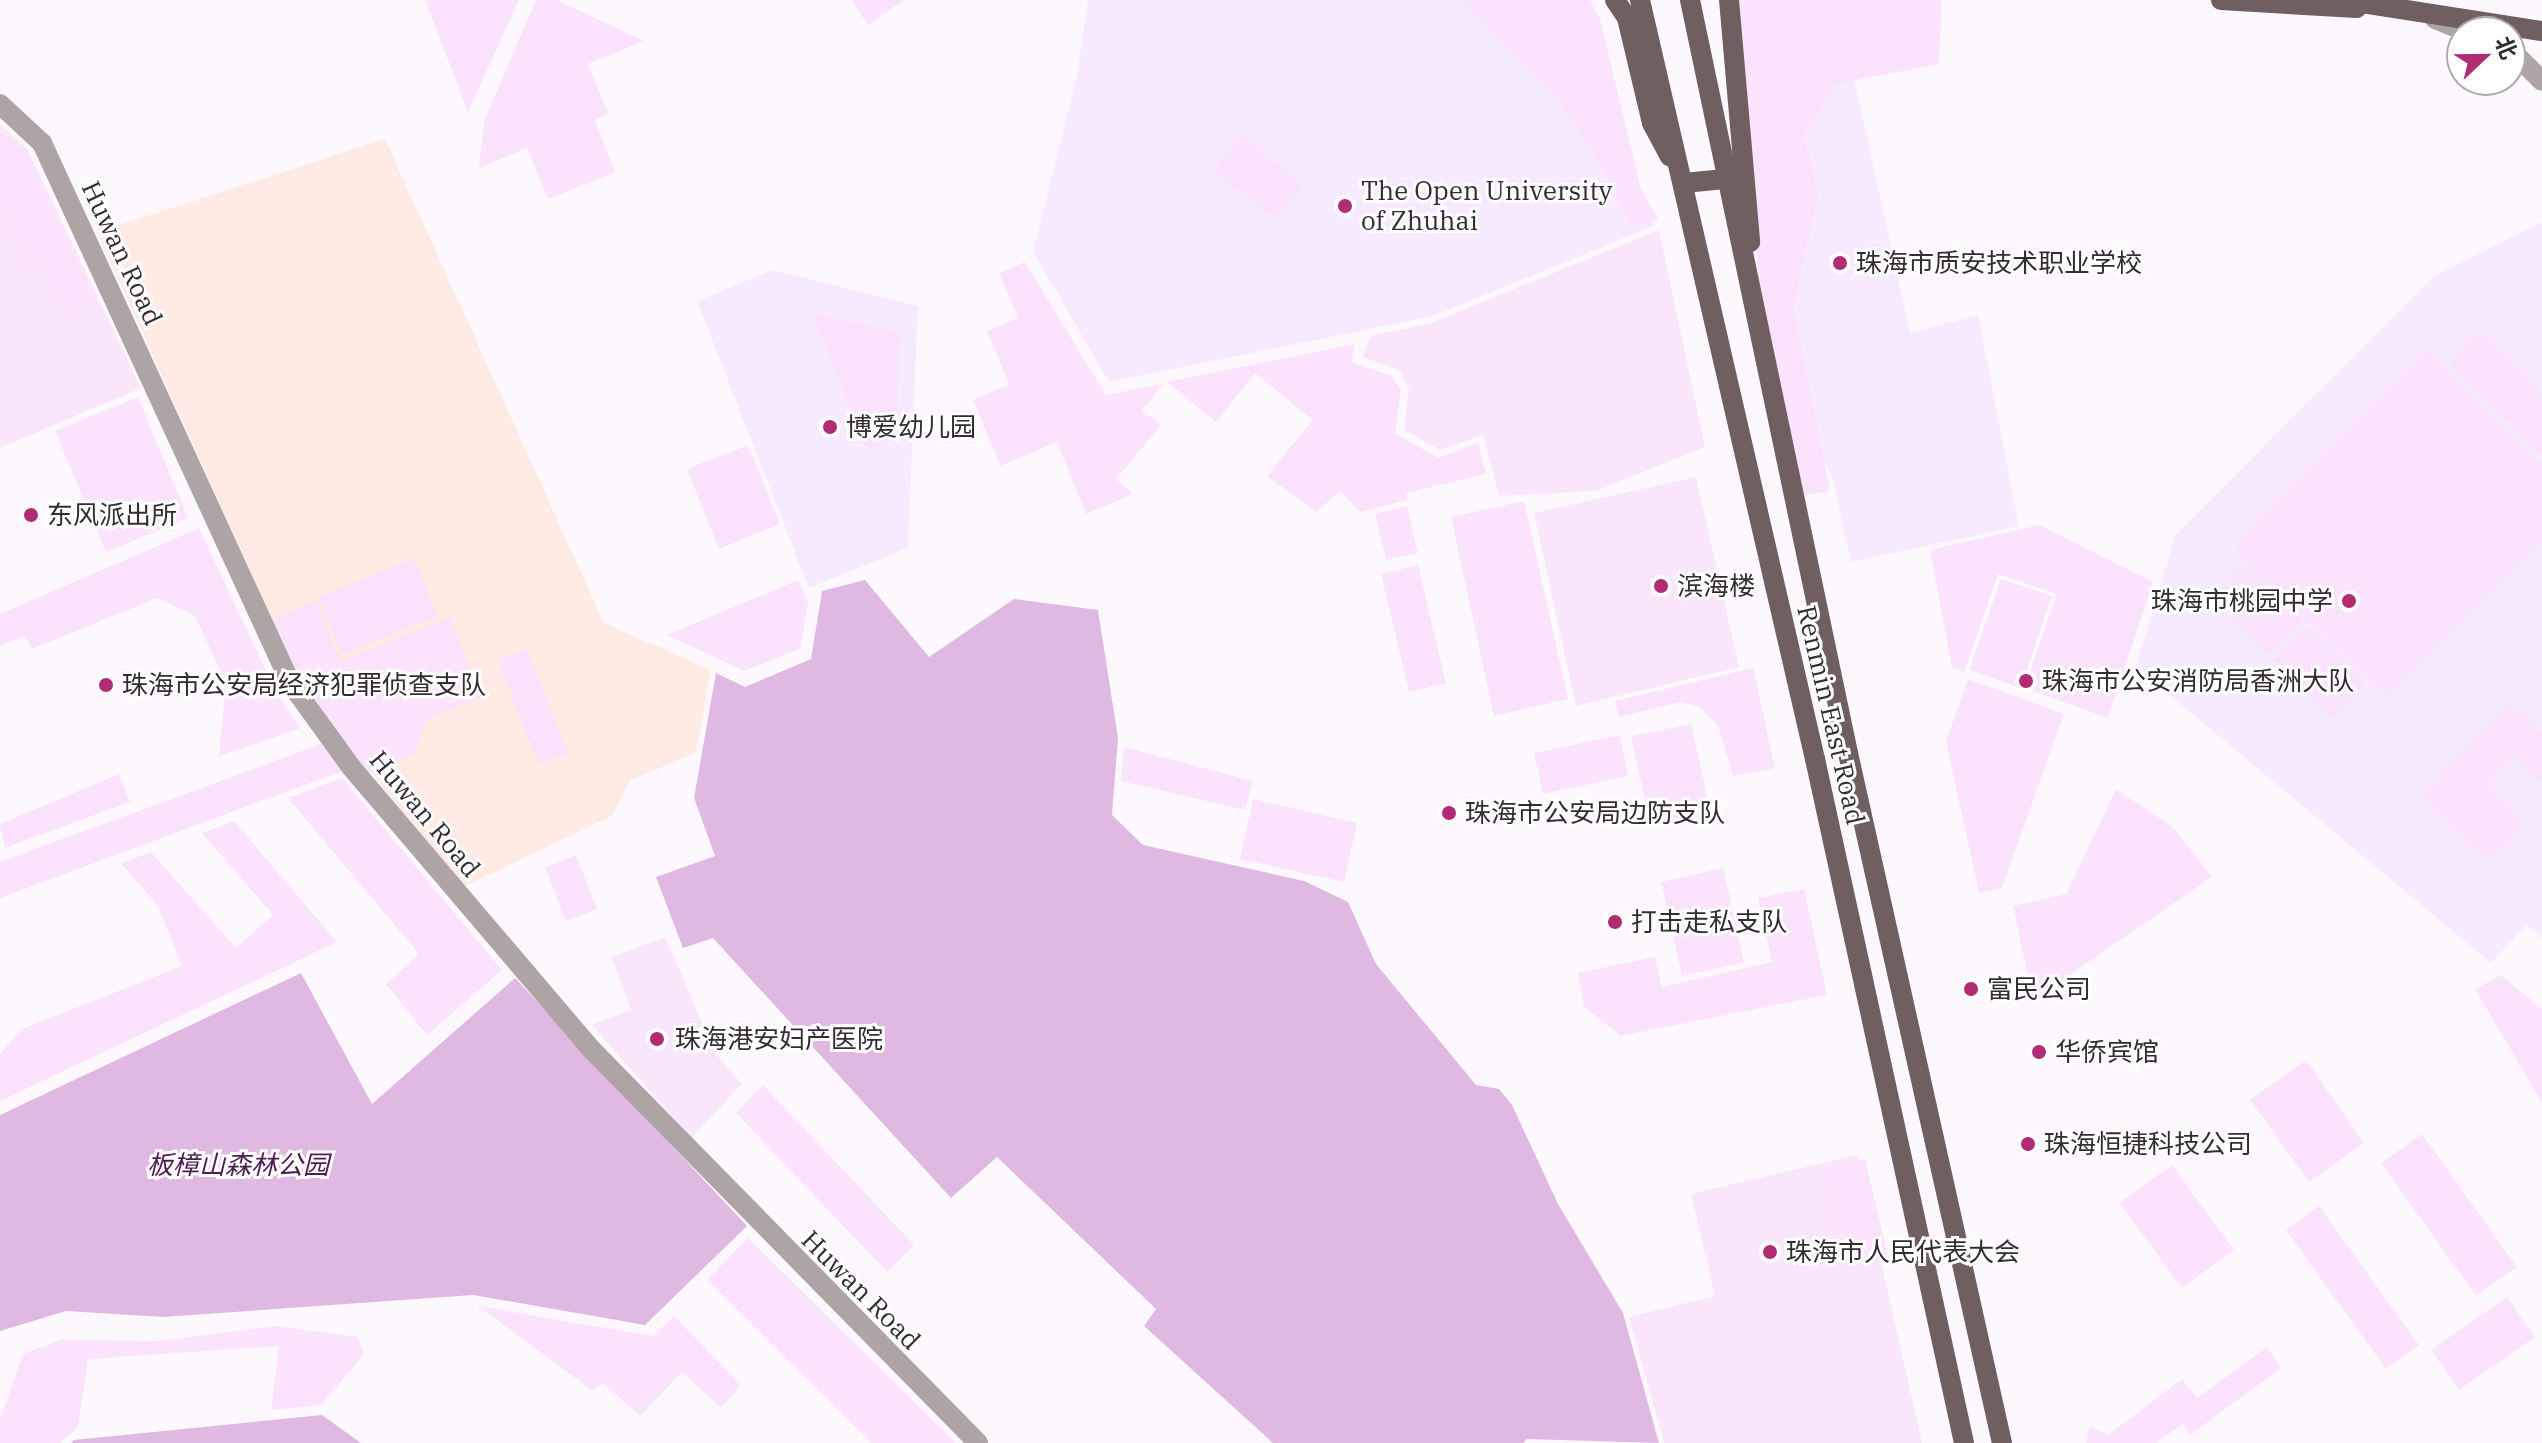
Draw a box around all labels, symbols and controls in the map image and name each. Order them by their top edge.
north arrow [2446,16,2526,96]
text: 北 [2489,32,2524,63]
place label: The Open University of Zhuhai [1361,175,1612,236]
street label: Huwan Road [75,176,169,330]
marker: The Open University of Zhuhai [1336,197,1354,215]
place label: 珠海市质安技术职业学校 [1856,247,2142,279]
marker: 珠海市质安技术职业学校 [1831,254,1849,272]
place label: 博爱幼儿园 [846,411,976,443]
marker: 博爱幼儿园 [821,418,839,436]
place label: 东风派出所 [47,499,177,531]
marker: 东风派出所 [22,506,40,524]
place label: 滨海楼 [1677,570,1755,602]
marker: 滨海楼 [1652,577,1670,595]
place label: 珠海市桃园中学 [2151,585,2333,617]
marker: 珠海市桃园中学 [2340,592,2358,610]
street label: Renmin East Road [1791,602,1871,828]
place label: 珠海市公安消防局香洲大队 [2042,665,2354,697]
place label: 珠海市公安局经济犯罪侦查支队 [122,669,486,701]
marker: 珠海市公安消防局香洲大队 [2017,672,2035,690]
marker: 珠海市公安局经济犯罪侦查支队 [97,676,115,694]
street label: Huwan Road [363,744,487,884]
place label: 珠海市公安局边防支队 [1465,797,1725,829]
marker: 珠海市公安局边防支队 [1440,804,1458,822]
place label: 打击走私支队 [1631,906,1787,938]
marker: 打击走私支队 [1606,913,1624,931]
place label: 富民公司 [1987,973,2091,1005]
marker: 富民公司 [1962,980,1980,998]
place label: 珠海港安妇产医院 [675,1023,883,1055]
marker: 珠海港安妇产医院 [646,1028,668,1050]
place label: 华侨宾馆 [2055,1036,2159,1068]
marker: 华侨宾馆 [2030,1043,2048,1061]
place label: 珠海恒捷科技公司 [2044,1128,2252,1160]
marker: 珠海恒捷科技公司 [2019,1135,2037,1153]
park label: 板樟山森林公园 [147,1149,329,1181]
street label: Huwan Road [795,1224,927,1356]
place label: 珠海市人民代表大会 [1786,1236,2020,1268]
marker: 珠海市人民代表大会 [1761,1243,1779,1261]

